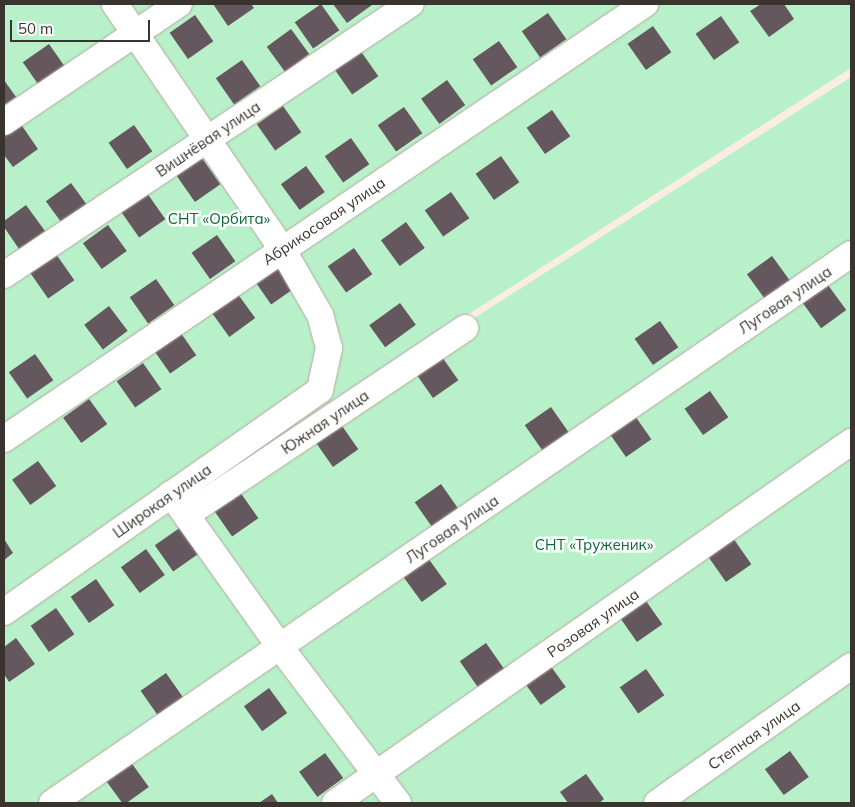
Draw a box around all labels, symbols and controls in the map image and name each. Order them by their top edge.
scale bar [12,10,152,42]
text: 50 m [18,19,53,38]
street label: Вишнёвая улица [152,97,264,181]
street label: Абрикосовая улица [259,173,389,269]
park label: СНТ «Орбита» [168,210,270,228]
street label: Луговая улица [735,262,835,338]
street label: Южная улица [278,386,372,458]
street label: Широкая улица [109,460,215,542]
street label: Луговая улица [402,491,502,567]
park label: СНТ «Труженик» [535,536,653,554]
street label: Розовая улица [544,585,642,661]
street label: Степная улица [704,697,804,773]

